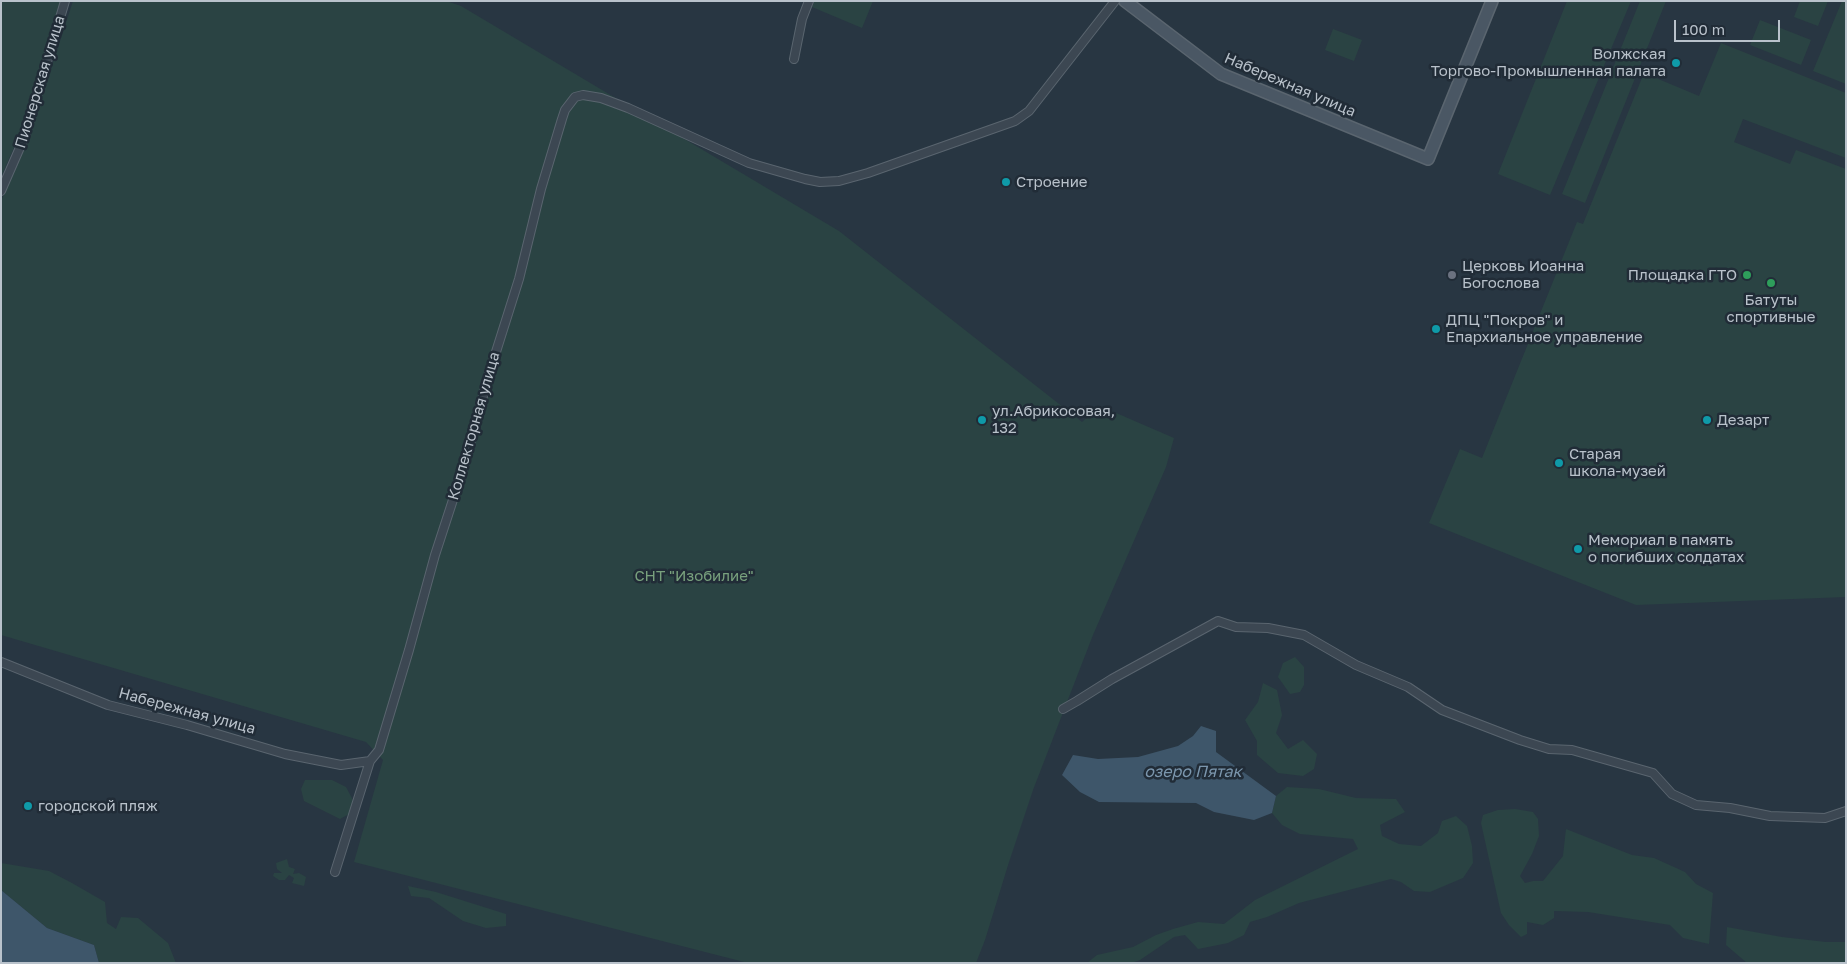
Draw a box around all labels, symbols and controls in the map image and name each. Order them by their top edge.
scale bar [1677,10,1783,42]
street label: Пионерская улица [11,13,69,151]
text: 100 m [1682,20,1725,38]
place label: Волжская Торгово-Промышленная палата [1431,45,1666,80]
street label: Набережная улица [1222,49,1358,121]
marker: Волжская Торгово-Промышленная палата [1670,57,1682,69]
place label: Строение [1016,173,1087,191]
marker: Строение [1000,176,1012,188]
place label: Церковь Иоанна Богослова [1462,257,1584,292]
place label: Площадка ГТО [1628,266,1737,284]
marker: Церковь Иоанна Богослова [1446,269,1458,281]
marker: Площадка ГТО [1741,269,1753,281]
marker: Батуты спортивные [1765,277,1777,289]
place label: Батуты спортивные [1726,291,1816,326]
place label: ДПЦ "Покров" и Епархиальное управление [1446,311,1643,346]
marker: ДПЦ "Покров" и Епархиальное управление [1430,323,1442,335]
street label: Коллекторная улица [444,350,504,502]
place label: ул.Абрикосовая, 132 [992,402,1115,437]
place label: Дезарт [1717,411,1769,429]
marker: ул.Абрикосовая, 132 [976,414,988,426]
marker: Дезарт [1701,414,1713,426]
place label: Старая школа-музей [1569,445,1666,480]
marker: Старая школа-музей [1553,457,1565,469]
place label: Мемориал в память о погибших солдатах [1588,531,1744,566]
marker: Мемориал в память о погибших солдатах [1572,543,1584,555]
park label: СНТ "Изобилие" [634,567,754,585]
street label: Набережная улица [117,684,257,738]
water label: озеро Пятак [1144,762,1242,782]
place label: городской пляж [38,797,158,815]
marker: городской пляж [22,800,34,812]

